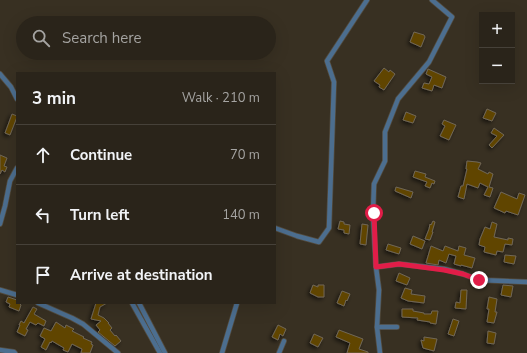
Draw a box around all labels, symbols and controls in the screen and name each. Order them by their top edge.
map controls [479,12,515,84]
button: + [479,12,515,48]
search box [16,16,276,60]
icon: search [30,27,52,49]
text: Search here [62,28,142,48]
button: − [479,48,515,84]
text: 3 min [32,87,76,110]
text: Walk · 210 m [182,89,260,107]
icon: ahead [32,144,54,166]
text: Continue [70,145,132,165]
text: 70 m [230,146,260,164]
icon: left [32,204,54,226]
route start [365,204,383,222]
text: Turn left [70,205,129,225]
text: 140 m [222,206,260,224]
icon: arrive [32,264,54,286]
text: Arrive at destination [70,265,213,285]
route end [470,271,488,289]

